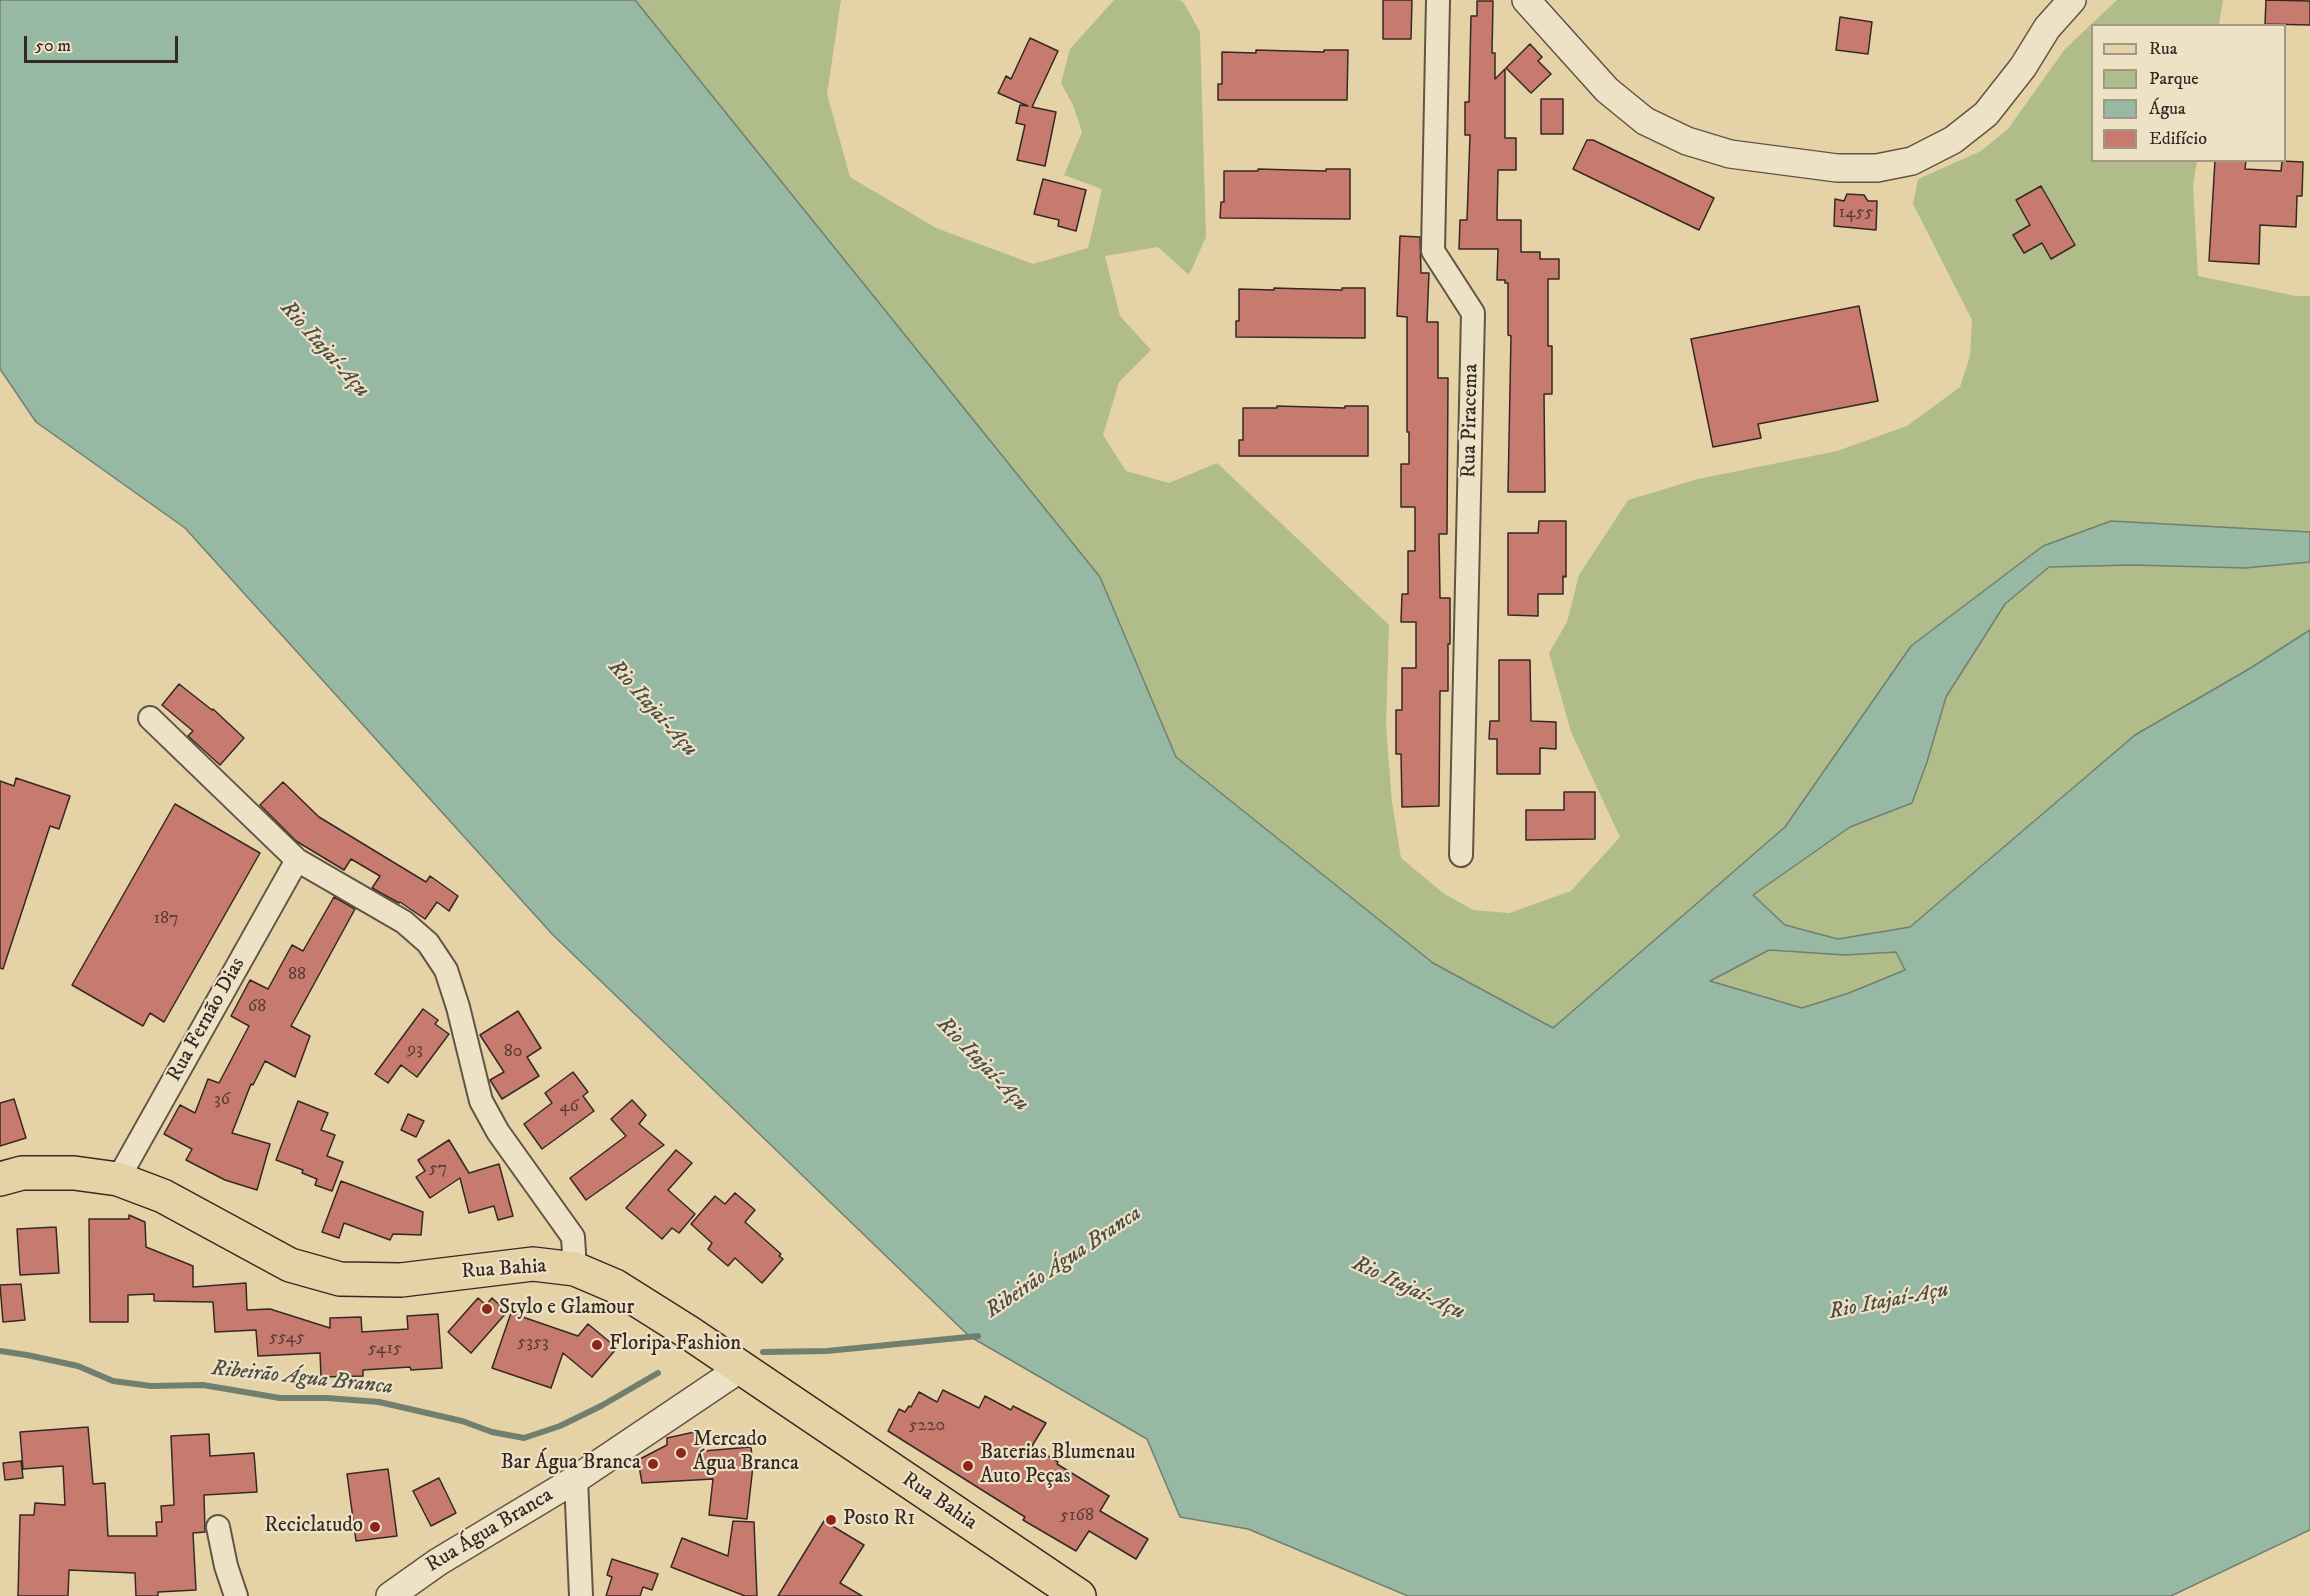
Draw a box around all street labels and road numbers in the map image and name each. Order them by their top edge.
street label: Rua Piracema [1457,364,1485,478]
street label: Rua Fernão Dias [163,954,251,1086]
street label: Rua Bahia [461,1254,547,1286]
street label: Rua Bahia [897,1468,981,1536]
street label: Rua Água Branca [422,1483,558,1579]

